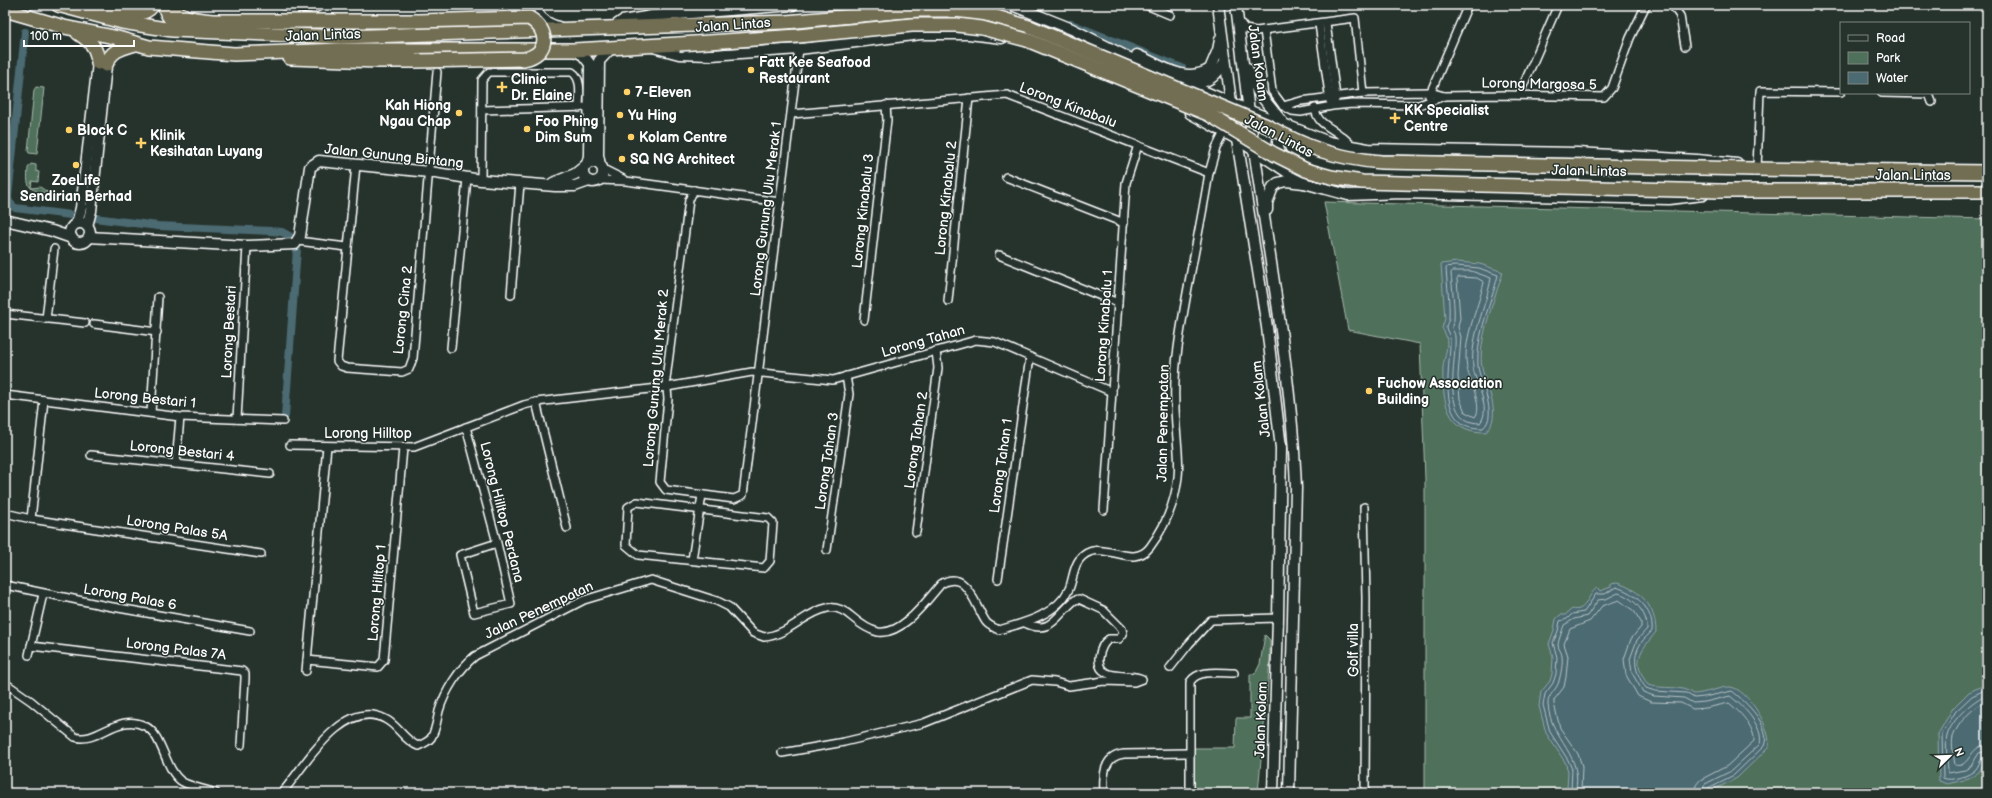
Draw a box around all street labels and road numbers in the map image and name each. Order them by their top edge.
street label: Jalan Lintas [695,14,771,36]
street label: Jalan Kolam [1244,24,1272,102]
street label: Jalan Lintas [285,25,361,45]
street label: Lorong Margosa 5 [1481,74,1597,94]
street label: Lorong Kinabalu [1017,79,1119,131]
street label: Jalan Lintas [1242,111,1316,161]
street label: Lorong Gunung Ulu Merak 1 [747,121,785,297]
street label: Lorong Kinabalu 2 [932,139,961,256]
street label: Jalan Gunung Bintang [324,140,464,172]
street label: Lorong Kinabalu 3 [849,153,877,269]
street label: Jalan Lintas [1551,162,1627,180]
street label: Jalan Lintas [1875,167,1951,184]
street label: Lorong Cina 2 [390,264,416,355]
street label: Lorong Kinabalu 1 [1092,269,1116,383]
street label: Lorong Bestari [218,285,240,379]
street label: Lorong Gunung Ulu Merak 2 [640,288,672,468]
street label: Lorong Tahan [879,321,967,361]
street label: Jalan Kolam [1248,360,1274,438]
street label: Jalan Penempatan [1153,364,1173,482]
street label: Lorong Bestari 1 [93,384,197,412]
street label: Lorong Tahan 2 [901,390,931,490]
street label: Lorong Tahan 3 [812,411,842,511]
street label: Lorong Tahan 1 [986,418,1016,514]
street label: Lorong Hilltop [324,425,412,442]
street label: Lorong Bestari 4 [129,437,236,465]
street label: Lorong Hilltop Perdana [476,440,528,584]
street label: Lorong Palas 5A [125,512,229,544]
street label: Lorong Hilltop 1 [364,544,390,642]
street label: Jalan Penempatan [482,577,596,643]
street label: Lorong Palas 6 [82,580,178,614]
street label: Golf villa [1345,623,1362,677]
street label: Lorong Palas 7A [125,634,228,664]
street label: Jalan Kolam [1251,681,1271,759]

